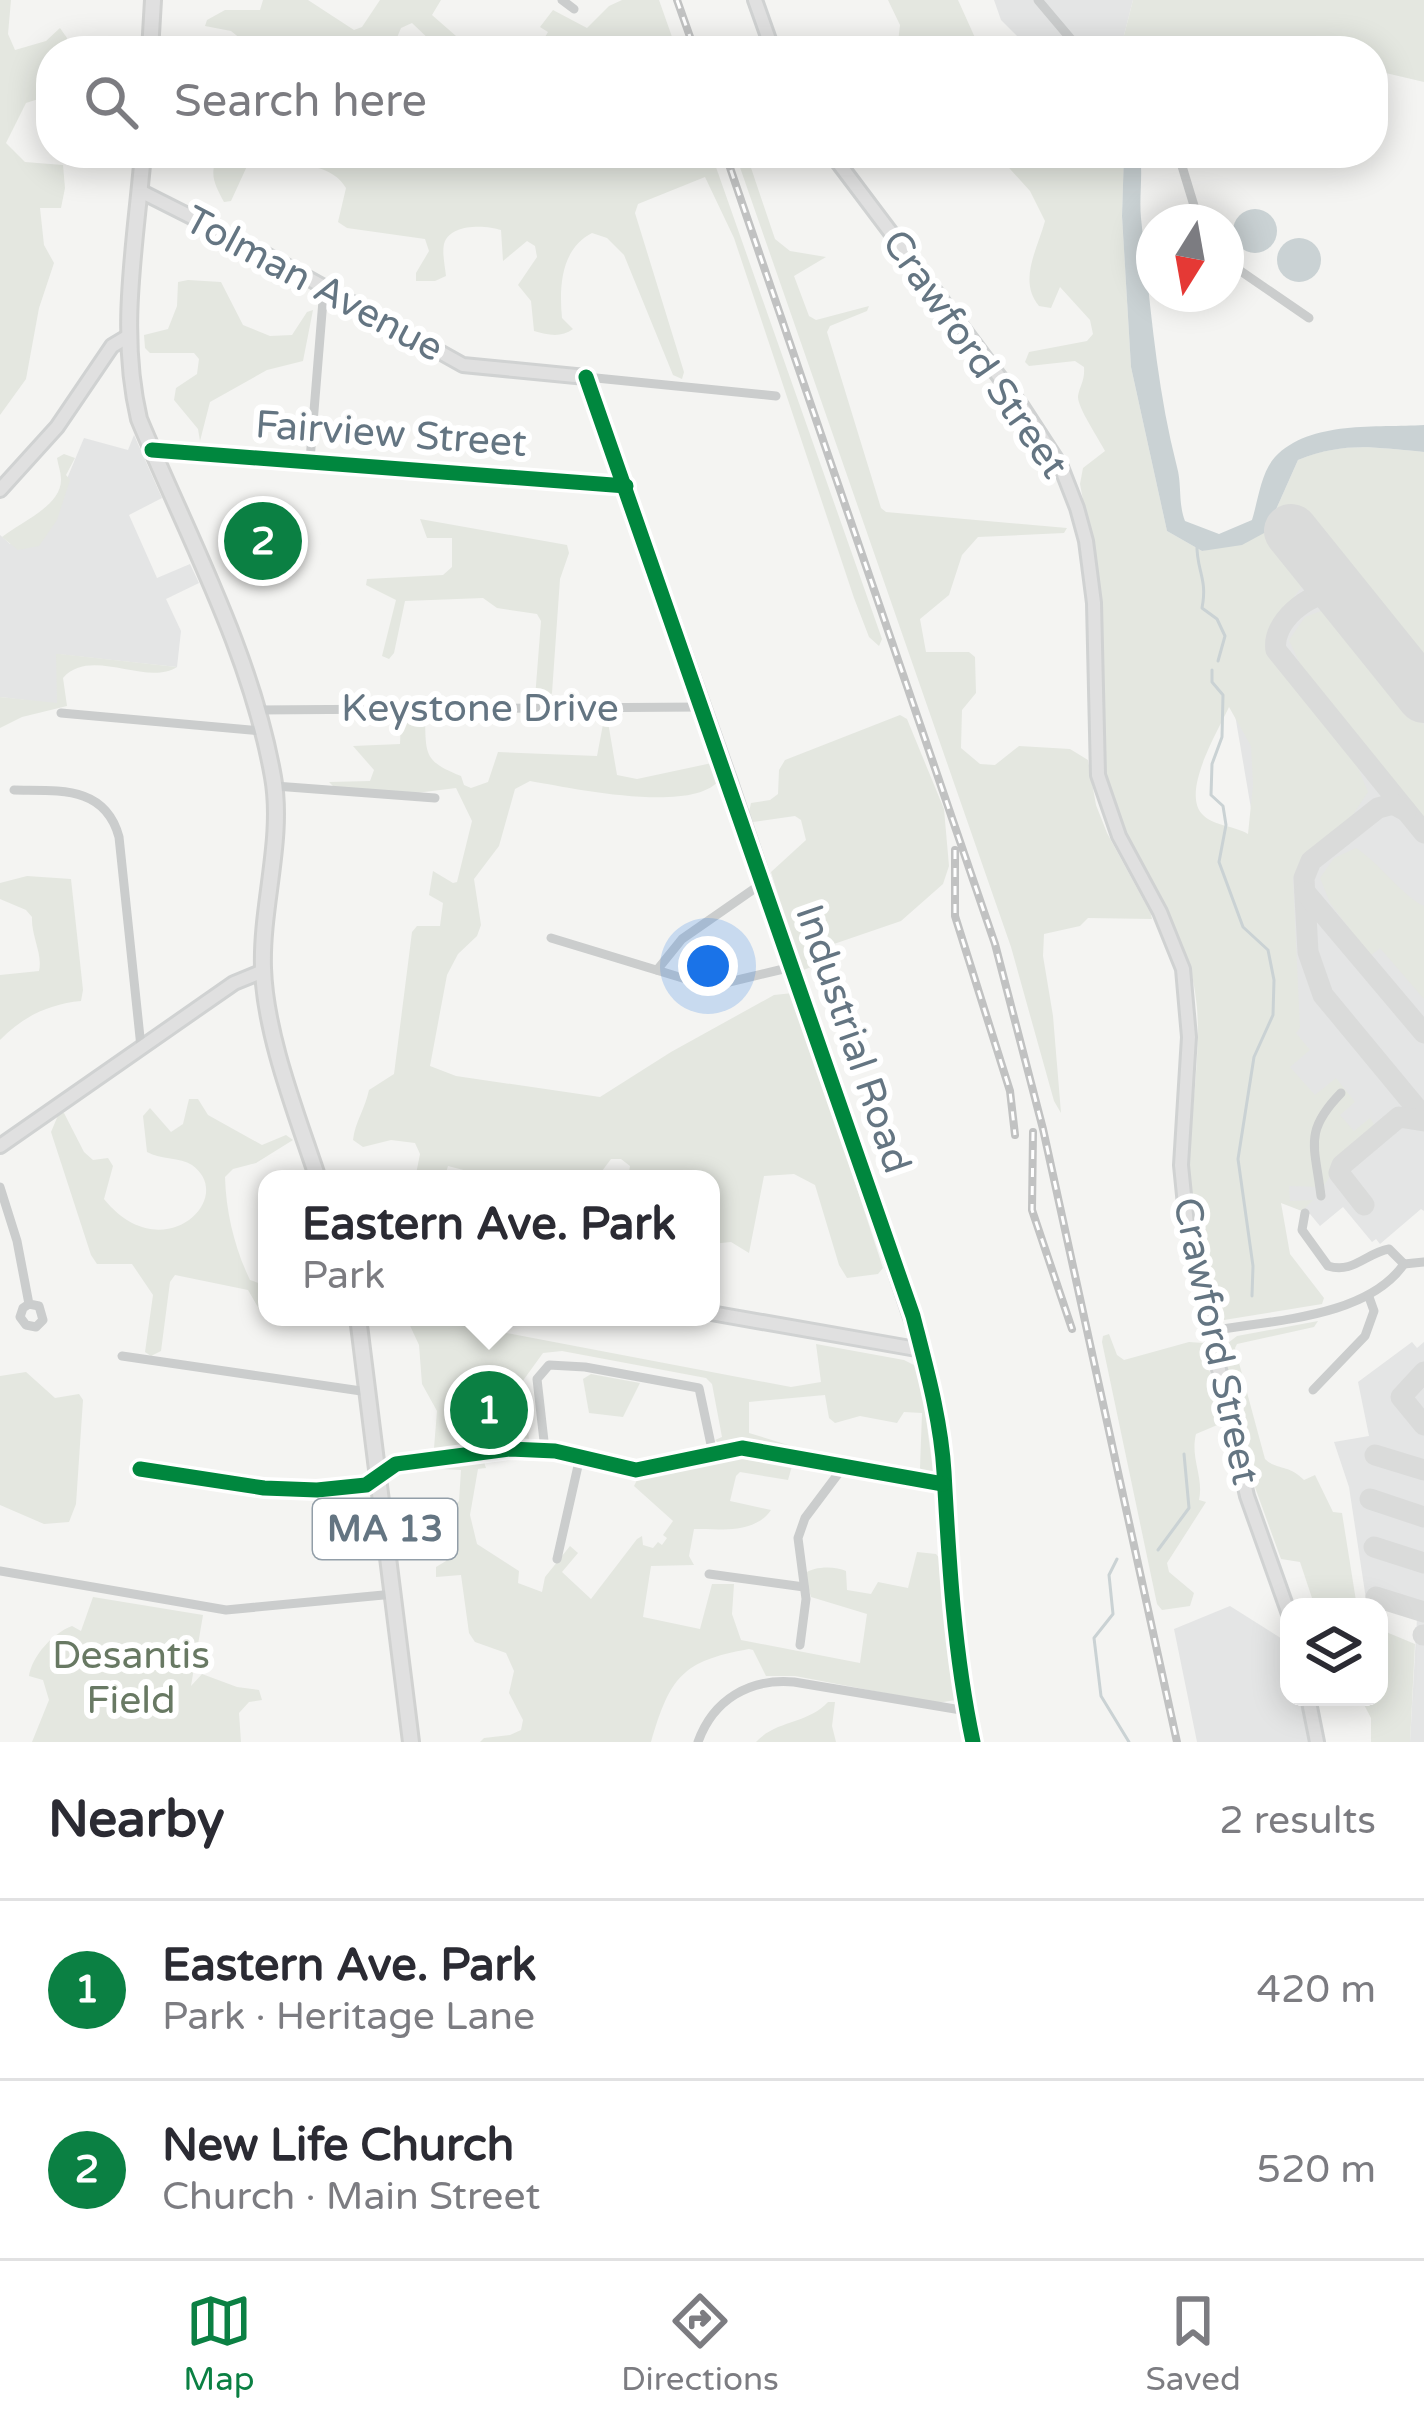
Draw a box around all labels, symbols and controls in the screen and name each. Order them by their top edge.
search box [36,36,1388,168]
icon: search [78,69,144,135]
text: Search here [174,75,427,129]
street label: Tolman Avenue [177,196,451,372]
north arrow [1136,204,1244,312]
street label: Crawford Street [872,221,1078,487]
street label: Fairview Street [254,401,528,467]
pin: 2 [224,496,302,586]
street label: Keystone Drive [341,685,619,732]
street label: Industrial Road [785,899,921,1179]
your location [678,936,738,996]
popup [258,1170,720,1326]
street label: Crawford Street [1163,1193,1269,1489]
text: Eastern Ave. Park [302,1198,676,1252]
text: Park [302,1252,385,1299]
pin: 1 [450,1365,528,1455]
road number: MA 13 [313,1499,457,1559]
map controls [1280,1598,1388,1706]
button: layers [1280,1598,1388,1706]
park label: Desantis Field [52,1632,210,1724]
text: Nearby [48,1789,225,1851]
text: 2 results [1219,1797,1376,1844]
text: Eastern Ave. Park [162,1939,536,1993]
text: 1 [75,1966,99,2013]
text: 420 m [1257,1966,1376,2013]
text: Park · Heritage Lane [162,1993,535,2040]
text: New Life Church [162,2119,514,2173]
text: 2 [75,2146,99,2193]
text: 520 m [1257,2146,1376,2193]
text: Church · Main Street [162,2173,540,2220]
tab: Map [183,2288,255,2399]
tab: Directions [621,2288,779,2399]
tab: Saved [1145,2288,1241,2399]

